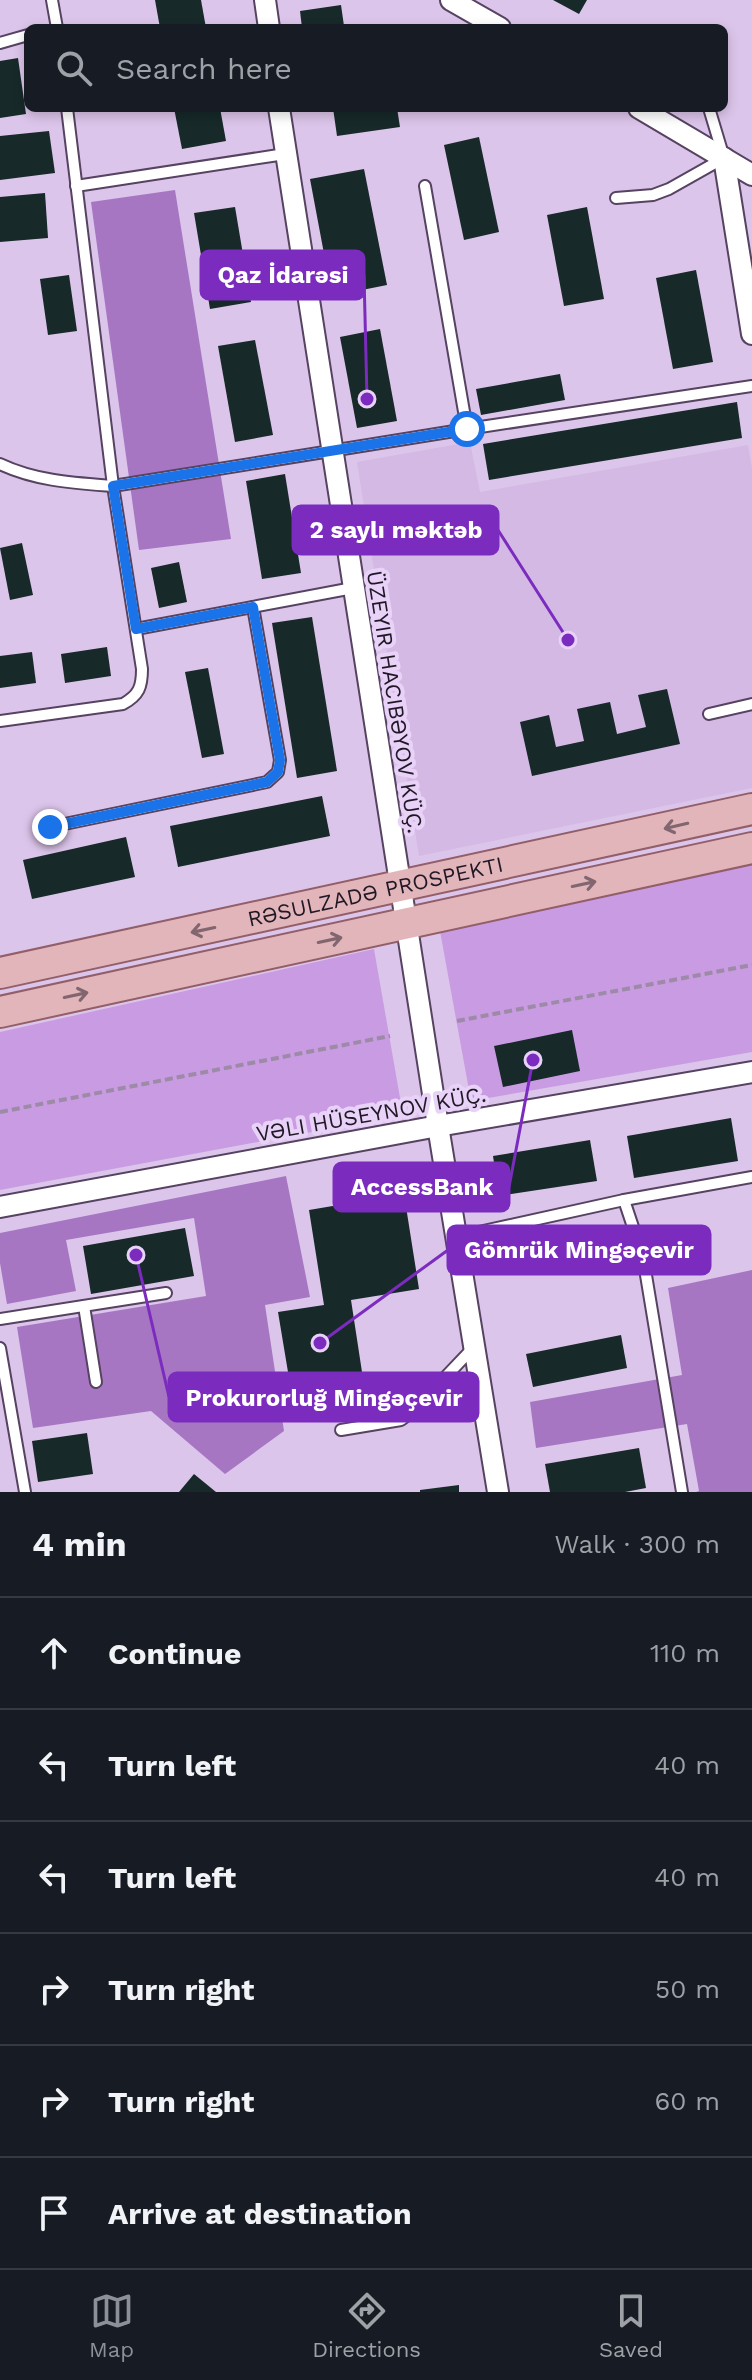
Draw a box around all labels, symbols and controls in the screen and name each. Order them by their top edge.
search box [24,24,728,112]
icon: search [52,46,96,90]
text: Search here [116,51,292,86]
callout: Qaz İdarəsi [201,251,364,299]
text: Qaz İdarəsi [217,261,349,289]
route start [449,411,485,447]
callout: 2 saylı məktəb [293,506,498,554]
text: 2 saylı məktəb [309,516,483,544]
street label: ÜZEYIR HACIBƏYOV KÜÇ. [362,569,428,835]
route end [32,809,68,845]
one-way arrow [664,819,689,834]
street label: RƏSULZADƏ PROSPEKTI [245,851,505,931]
one-way arrow [571,876,597,891]
one-way arrow [191,923,216,938]
one-way arrow [317,932,343,947]
one-way arrow [63,987,89,1002]
street label: VƏLI HÜSEYNOV KÜÇ. [254,1081,488,1147]
callout: AccessBank [334,1163,509,1211]
text: AccessBank [351,1173,493,1201]
callout: Gömrük Mingəçevir [448,1226,710,1274]
text: Gömrük Mingəçevir [464,1236,695,1264]
callout: Prokurorluğ Mingəçevir [169,1373,478,1421]
text: Prokurorluğ Mingəçevir [185,1384,463,1412]
text: 4 min [32,1524,127,1564]
text: Walk · 300 m [554,1529,720,1559]
icon: ahead [32,1631,76,1675]
text: Continue [108,1636,241,1671]
text: 110 m [650,1638,720,1668]
icon: left [32,1743,76,1787]
text: Turn left [108,1748,236,1783]
text: 40 m [654,1750,720,1780]
icon: left [32,1855,76,1899]
text: Turn left [108,1860,236,1895]
text: 40 m [654,1862,720,1892]
icon: right [32,1967,76,2011]
text: Turn right [108,1972,254,2007]
text: 50 m [655,1974,720,2004]
icon: right [32,2079,76,2123]
text: Turn right [108,2084,254,2119]
text: 60 m [654,2086,720,2116]
icon: arrive [32,2191,76,2235]
text: Arrive at destination [108,2196,412,2231]
tab: Map [89,2289,134,2362]
tab: Directions [312,2289,421,2362]
tab: Saved [599,2289,663,2362]

